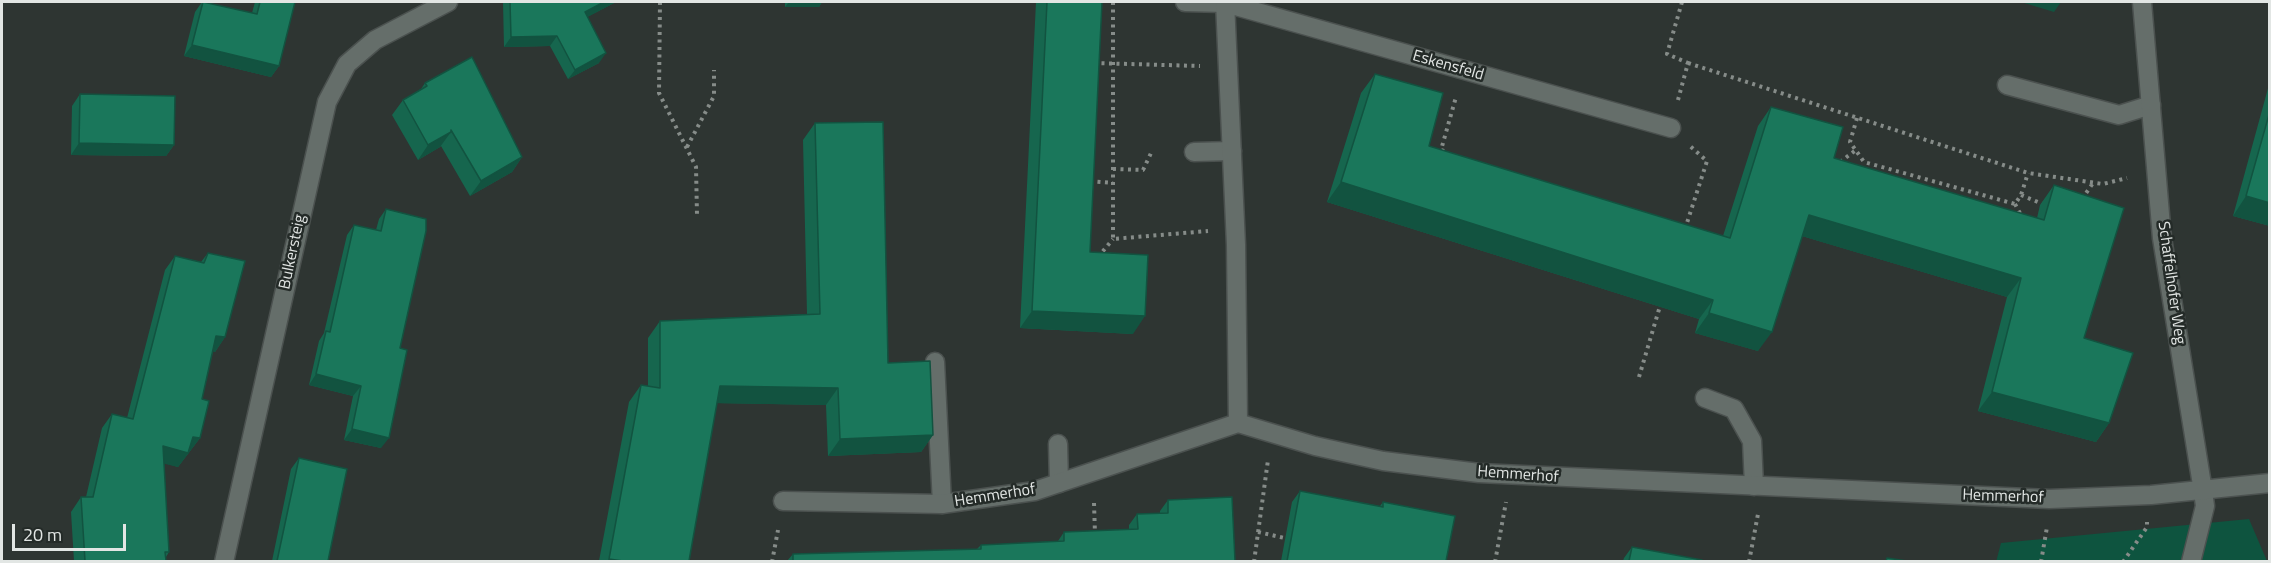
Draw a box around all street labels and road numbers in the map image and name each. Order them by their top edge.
street label: Eskensfeld [1410,47,1486,85]
street label: Bulkersteig [276,213,310,291]
street label: Schaffelhofer Weg [2153,220,2189,346]
street label: Hemmerhof [1477,463,1559,487]
street label: Hemmerhof [953,480,1037,512]
street label: Hemmerhof [1962,486,2044,508]

